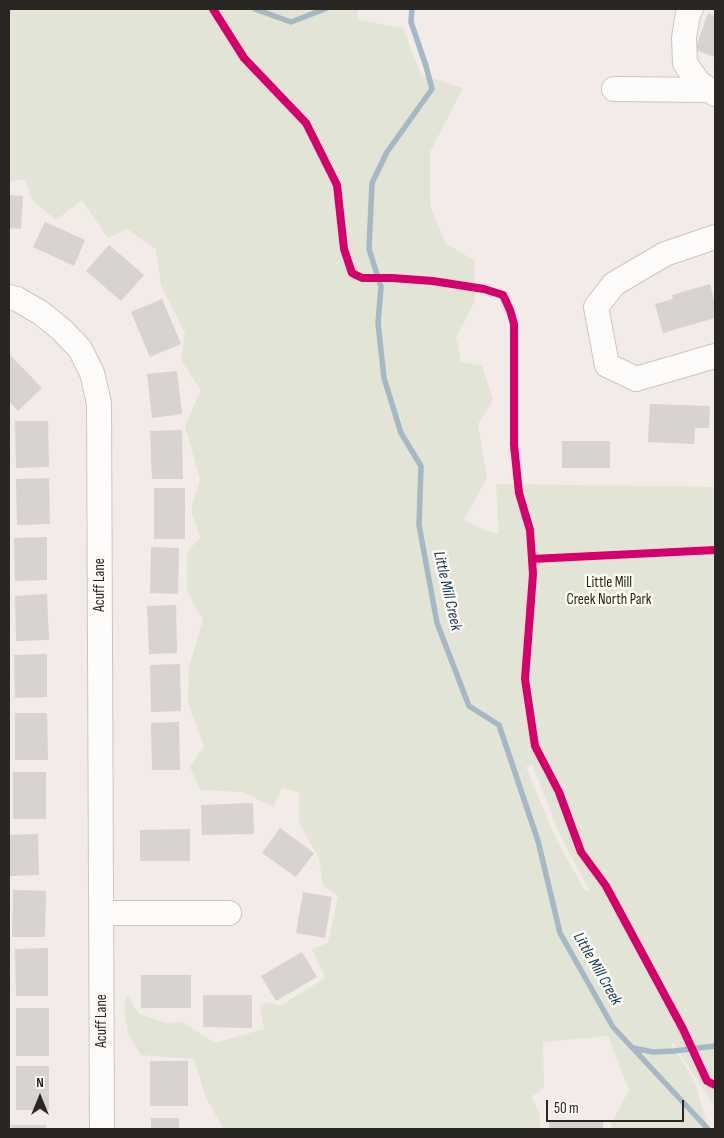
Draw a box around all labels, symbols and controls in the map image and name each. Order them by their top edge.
water label: Little Mill Creek [429,549,465,633]
street label: Acuff Lane [91,558,109,612]
park label: Little Mill Creek North Park [566,574,652,609]
water label: Little Mill Creek [568,929,626,1009]
street label: Acuff Lane [93,994,111,1048]
north arrow [15,1073,65,1123]
text: N [36,1074,44,1091]
scale bar [549,1090,686,1122]
text: 50 m [554,1099,579,1118]

